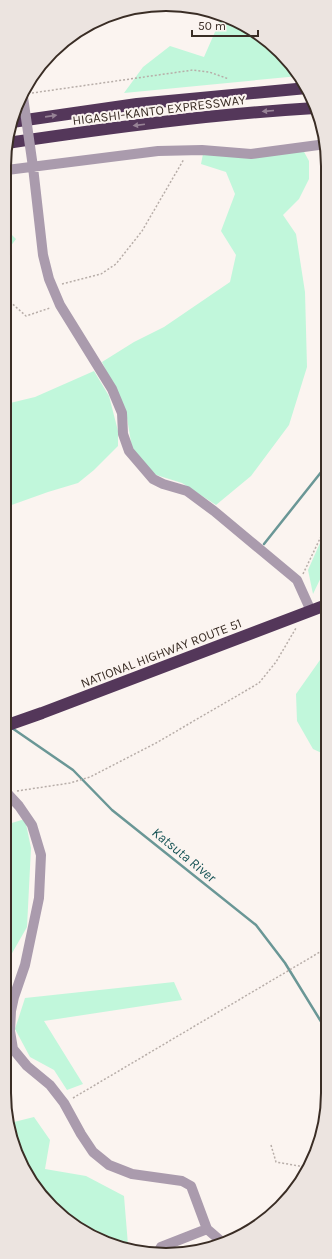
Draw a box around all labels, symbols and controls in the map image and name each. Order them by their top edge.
scale bar [192,12,258,38]
text: 50 m [198,19,226,33]
street label: HIGASHI-KANTO EXPRESSWAY [72,92,246,128]
one-way arrow [262,108,274,115]
one-way arrow [45,113,57,119]
one-way arrow [133,122,145,128]
street label: NATIONAL HIGHWAY ROUTE 51 [78,615,244,691]
water label: Katsuta River [148,824,220,887]

